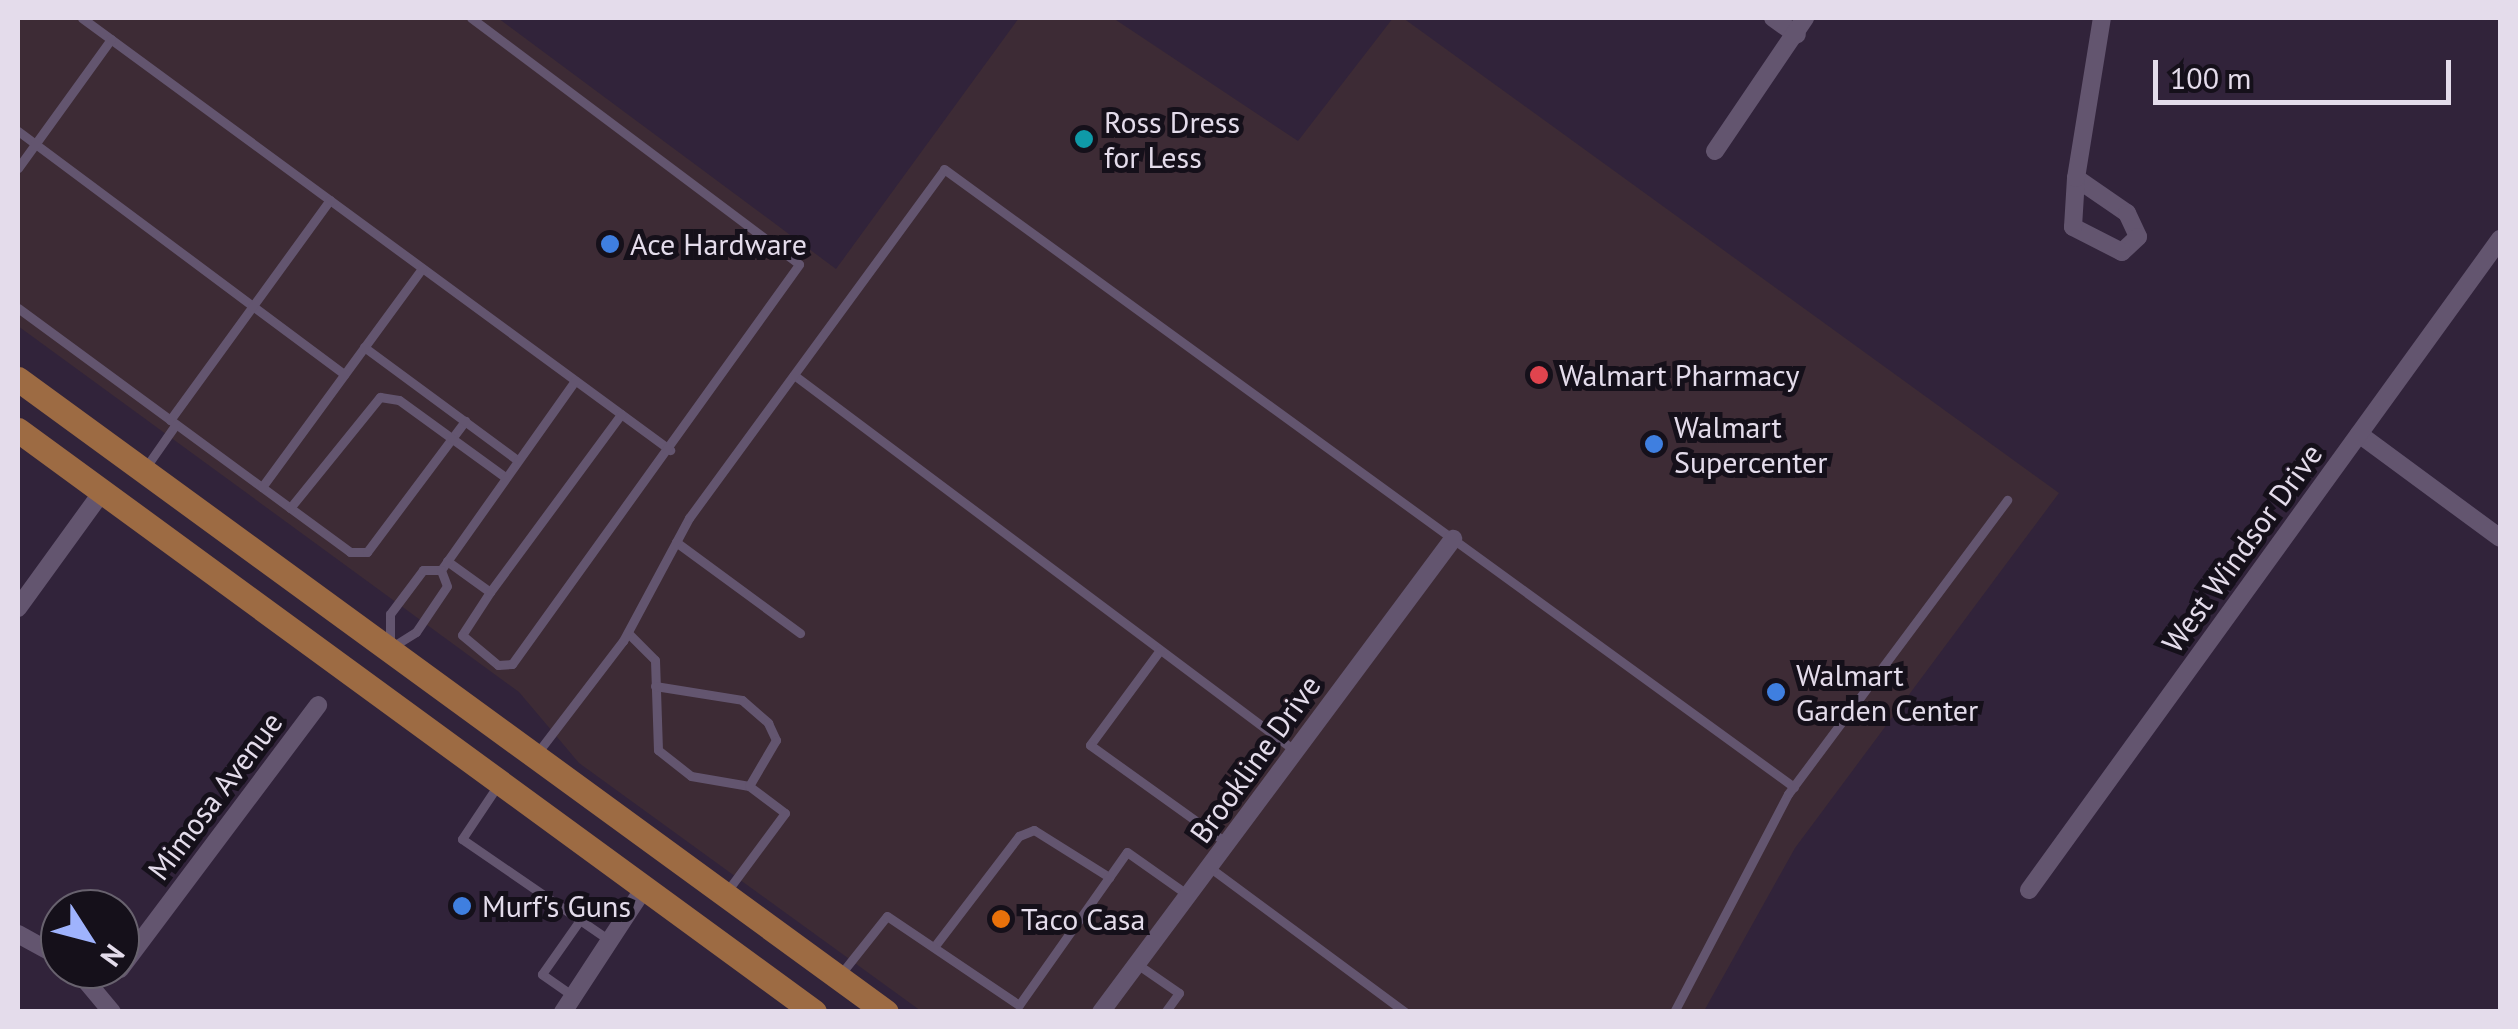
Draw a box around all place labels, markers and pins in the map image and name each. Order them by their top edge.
place label: Ross Dress for Less [1104,104,1240,174]
marker: Ross Dress for Less [1073,128,1095,150]
place label: Ace Hardware [630,226,807,262]
marker: Ace Hardware [599,233,621,255]
place label: Walmart Pharmacy [1559,357,1799,393]
marker: Walmart Pharmacy [1528,364,1550,386]
place label: Walmart Supercenter [1674,409,1828,480]
marker: Walmart Supercenter [1643,433,1665,455]
place label: Walmart Garden Center [1796,657,1978,728]
marker: Walmart Garden Center [1765,681,1787,703]
place label: Murf's Guns [482,888,631,924]
marker: Murf's Guns [451,895,473,917]
place label: Taco Casa [1021,901,1145,937]
marker: Taco Casa [990,908,1012,930]

